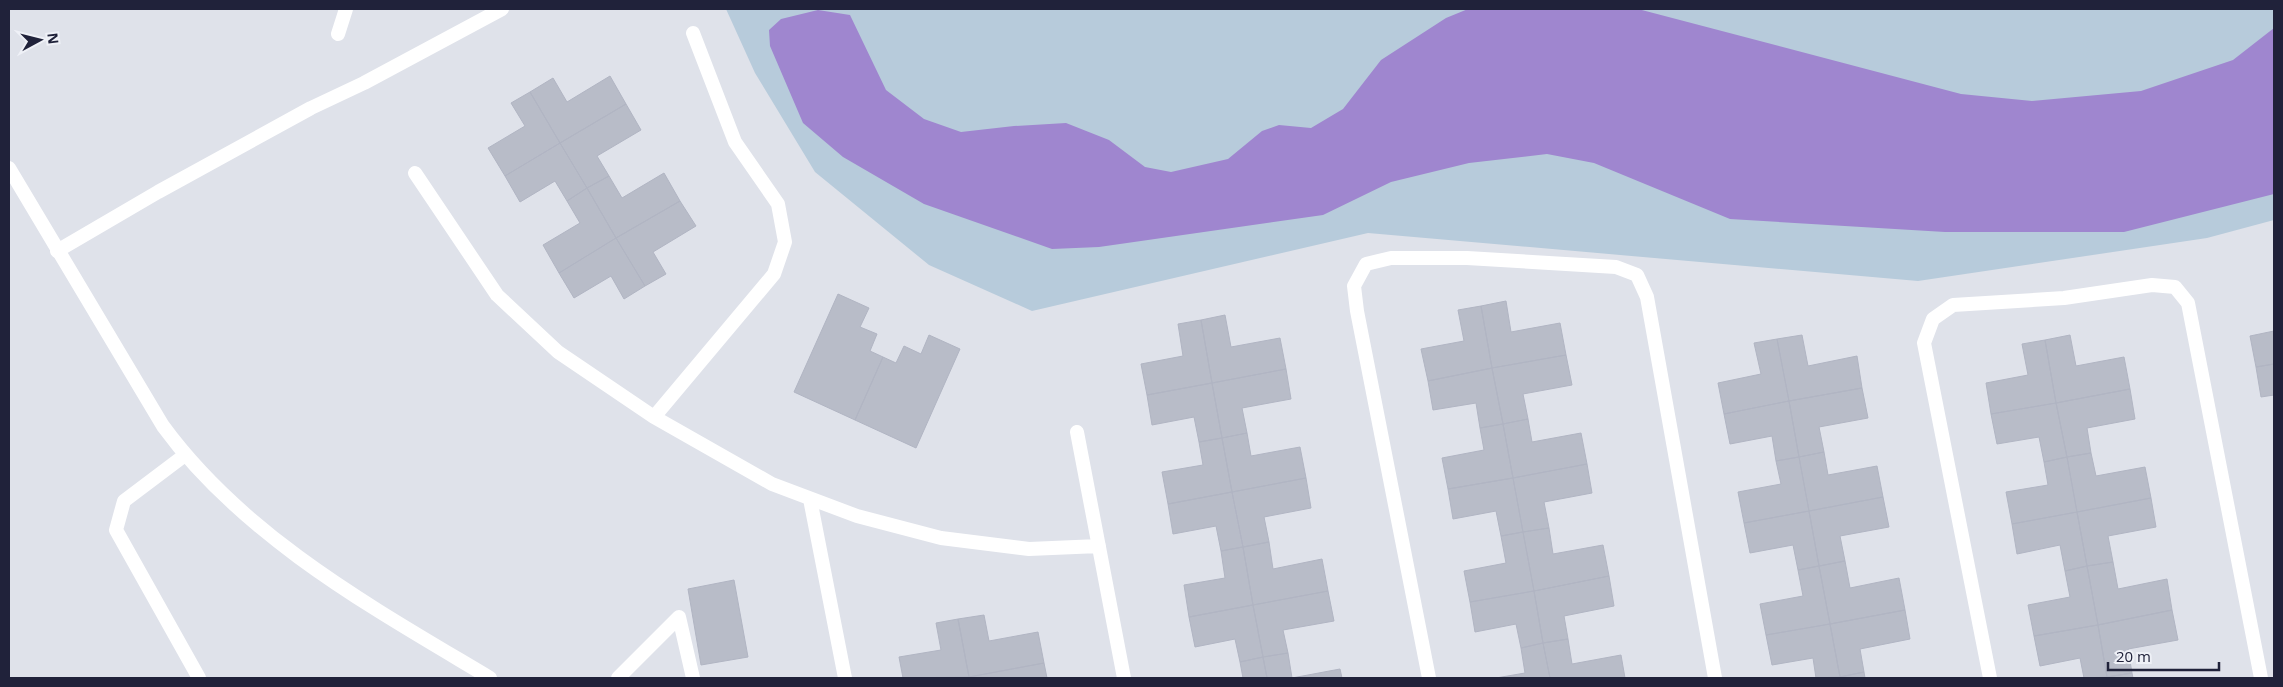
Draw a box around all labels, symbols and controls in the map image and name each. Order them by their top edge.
north arrow [15,15,65,65]
text: N [43,32,64,45]
scale bar [2108,640,2219,672]
text: 20 m [2116,646,2151,666]

